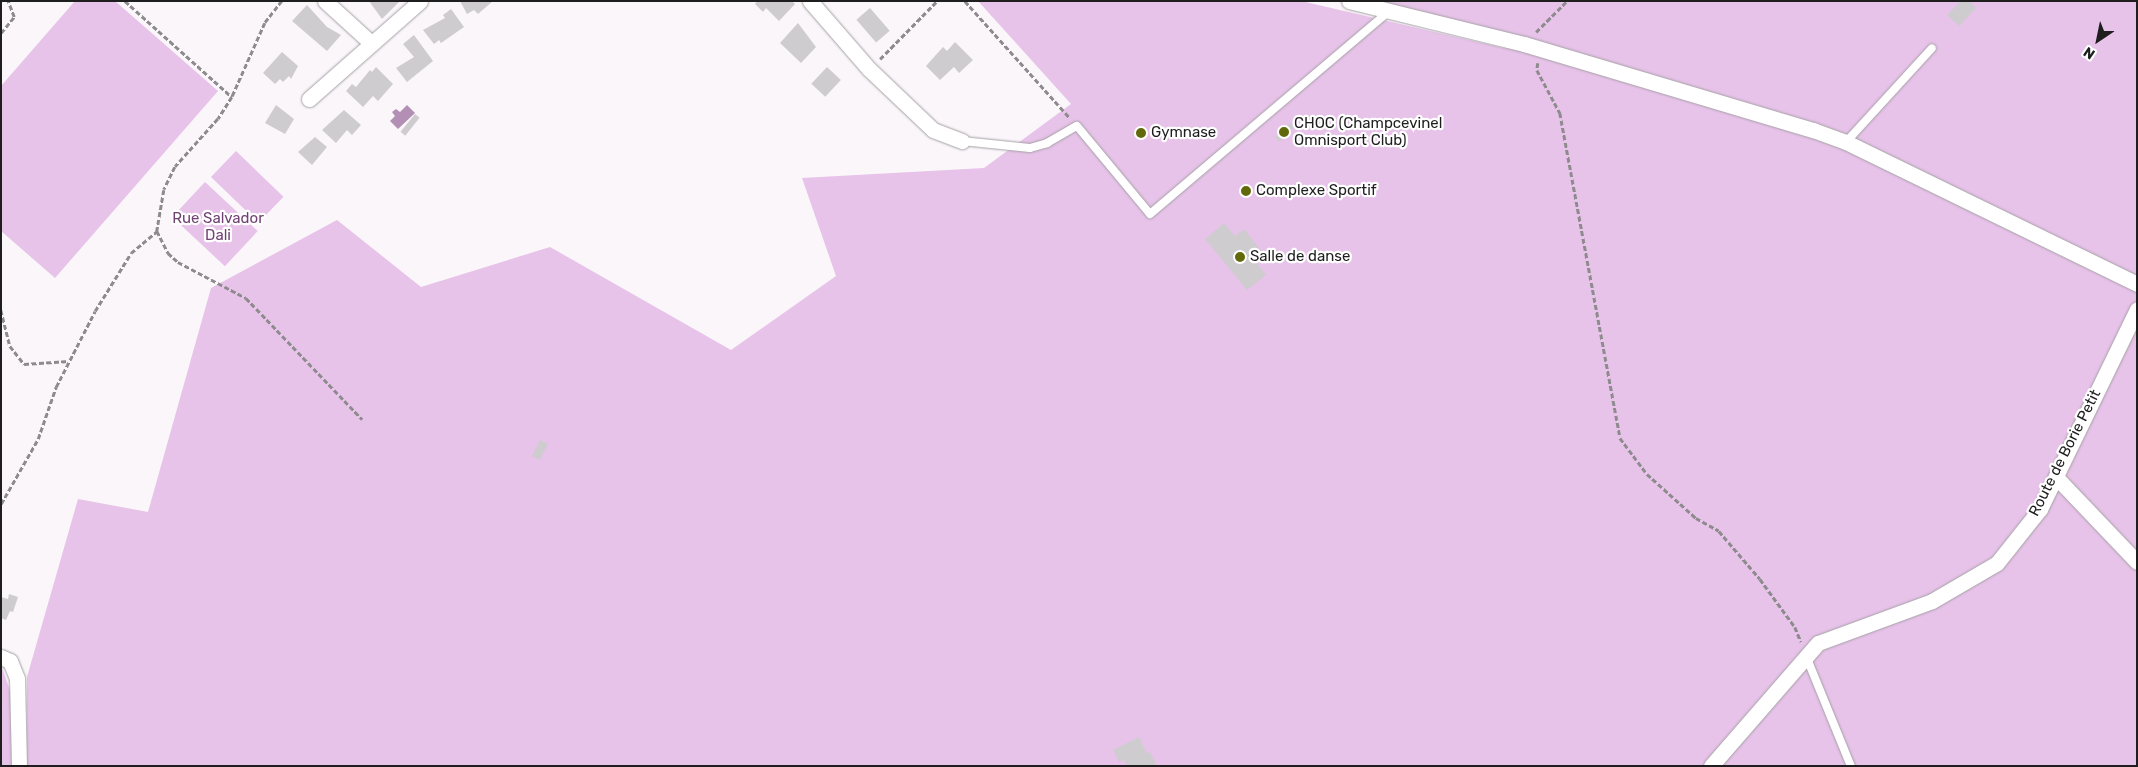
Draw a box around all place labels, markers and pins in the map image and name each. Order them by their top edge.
place label: CHOC (Champcevinel Omnisport Club) [1294,114,1442,149]
place label: Gymnase [1151,124,1216,142]
marker: CHOC (Champcevinel Omnisport Club) [1278,126,1290,138]
marker: Gymnase [1135,127,1147,139]
place label: Complexe Sportif [1256,182,1377,200]
marker: Complexe Sportif [1240,185,1252,197]
place label: Salle de danse [1250,248,1350,266]
marker: Salle de danse [1234,251,1246,263]

